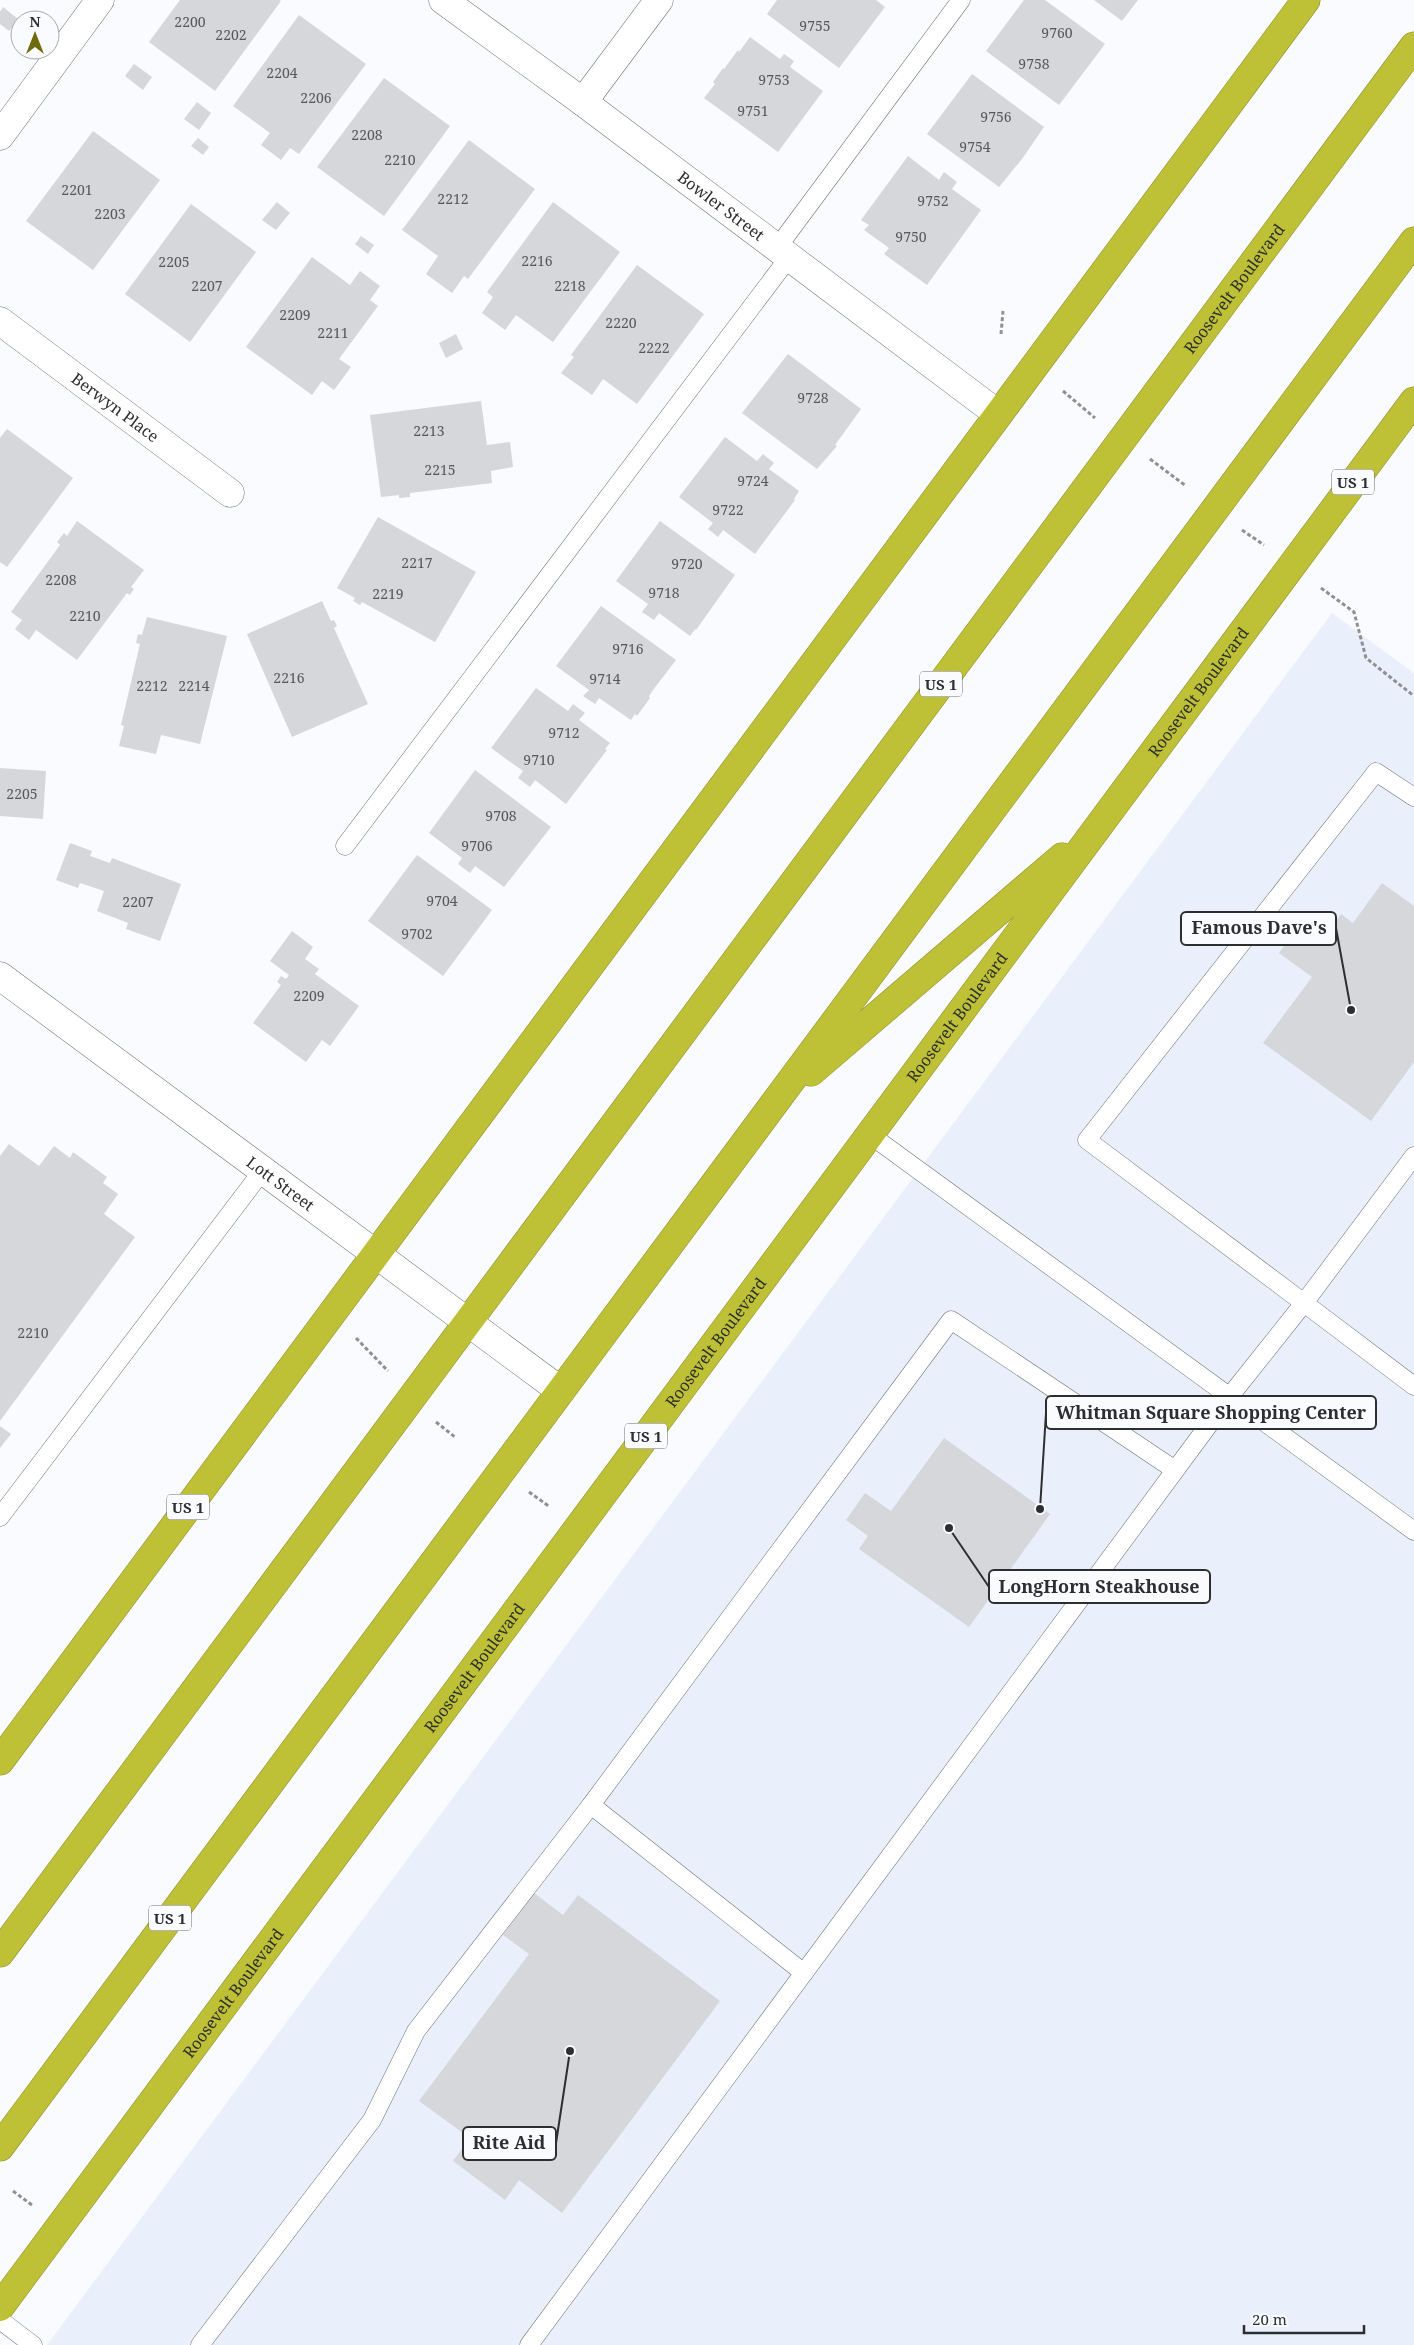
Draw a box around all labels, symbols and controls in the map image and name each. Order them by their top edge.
north arrow [10,10,60,60]
text: N [29,12,41,31]
house number: 2200 [174,12,206,31]
house number: 9755 [799,16,831,35]
house number: 9760 [1041,23,1073,42]
house number: 2202 [215,25,247,44]
house number: 9758 [1018,54,1050,73]
house number: 2204 [266,63,298,82]
house number: 9753 [758,70,790,89]
house number: 2206 [300,88,332,107]
house number: 9751 [737,101,769,120]
house number: 9756 [980,107,1012,126]
house number: 2208 [351,125,383,144]
house number: 9754 [959,137,991,156]
house number: 2210 [384,150,416,169]
street label: Bowler Street [673,166,769,246]
house number: 2201 [61,180,93,199]
house number: 2212 [437,189,469,208]
house number: 9752 [917,191,949,210]
house number: 2203 [94,204,126,223]
street label: Roosevelt Boulevard [1179,219,1290,358]
house number: 9750 [895,227,927,246]
house number: 2216 [521,251,553,270]
house number: 2205 [158,252,190,271]
house number: 2207 [191,276,223,295]
house number: 2218 [554,276,586,295]
house number: 2209 [279,305,311,324]
house number: 2220 [605,313,637,332]
house number: 2211 [317,323,349,342]
house number: 2222 [638,338,670,357]
street label: Berwyn Place [67,367,164,447]
house number: 9728 [797,388,829,407]
house number: 2213 [413,421,445,440]
house number: 2215 [424,460,456,479]
road number: US 1 [1332,470,1374,494]
house number: 9724 [737,471,769,490]
house number: 9722 [712,500,744,519]
house number: 2217 [401,553,433,572]
house number: 9720 [671,554,703,573]
house number: 2208 [45,570,77,589]
house number: 9718 [648,583,680,602]
house number: 2219 [372,584,404,603]
house number: 2210 [69,606,101,625]
street label: Roosevelt Boulevard [1143,622,1254,761]
house number: 9716 [612,639,644,658]
house number: 2216 [273,668,305,687]
house number: 9714 [589,669,621,688]
road number: US 1 [920,672,962,696]
house number: 2212 [136,676,168,695]
house number: 2214 [178,676,210,695]
house number: 9712 [548,723,580,742]
house number: 9710 [523,750,555,769]
house number: 2205 [6,784,38,803]
house number: 9708 [485,806,517,825]
house number: 9706 [461,836,493,855]
house number: 9704 [426,891,458,910]
house number: 2207 [122,892,154,911]
callout: Famous Dave's [1181,912,1336,945]
text: Famous Dave's [1191,915,1327,939]
house number: 9702 [401,924,433,943]
street label: Roosevelt Boulevard [901,948,1012,1087]
house number: 2209 [293,986,325,1005]
street label: Lott Street [242,1151,319,1216]
street label: Roosevelt Boulevard [660,1273,771,1412]
house number: 2210 [17,1323,49,1342]
callout: Whitman Square Shopping Center [1046,1396,1376,1429]
text: Whitman Square Shopping Center [1056,1400,1367,1424]
road number: US 1 [625,1424,667,1448]
road number: US 1 [167,1494,209,1520]
callout: LongHorn Steakhouse [989,1570,1210,1603]
text: LongHorn Steakhouse [998,1574,1200,1598]
street label: Roosevelt Boulevard [419,1598,530,1737]
road number: US 1 [149,1906,191,1930]
street label: Roosevelt Boulevard [178,1923,288,2062]
callout: Rite Aid [463,2127,556,2160]
text: Rite Aid [473,2130,546,2154]
scale bar [1244,2302,1364,2334]
text: 20 m [1252,2309,1287,2329]

